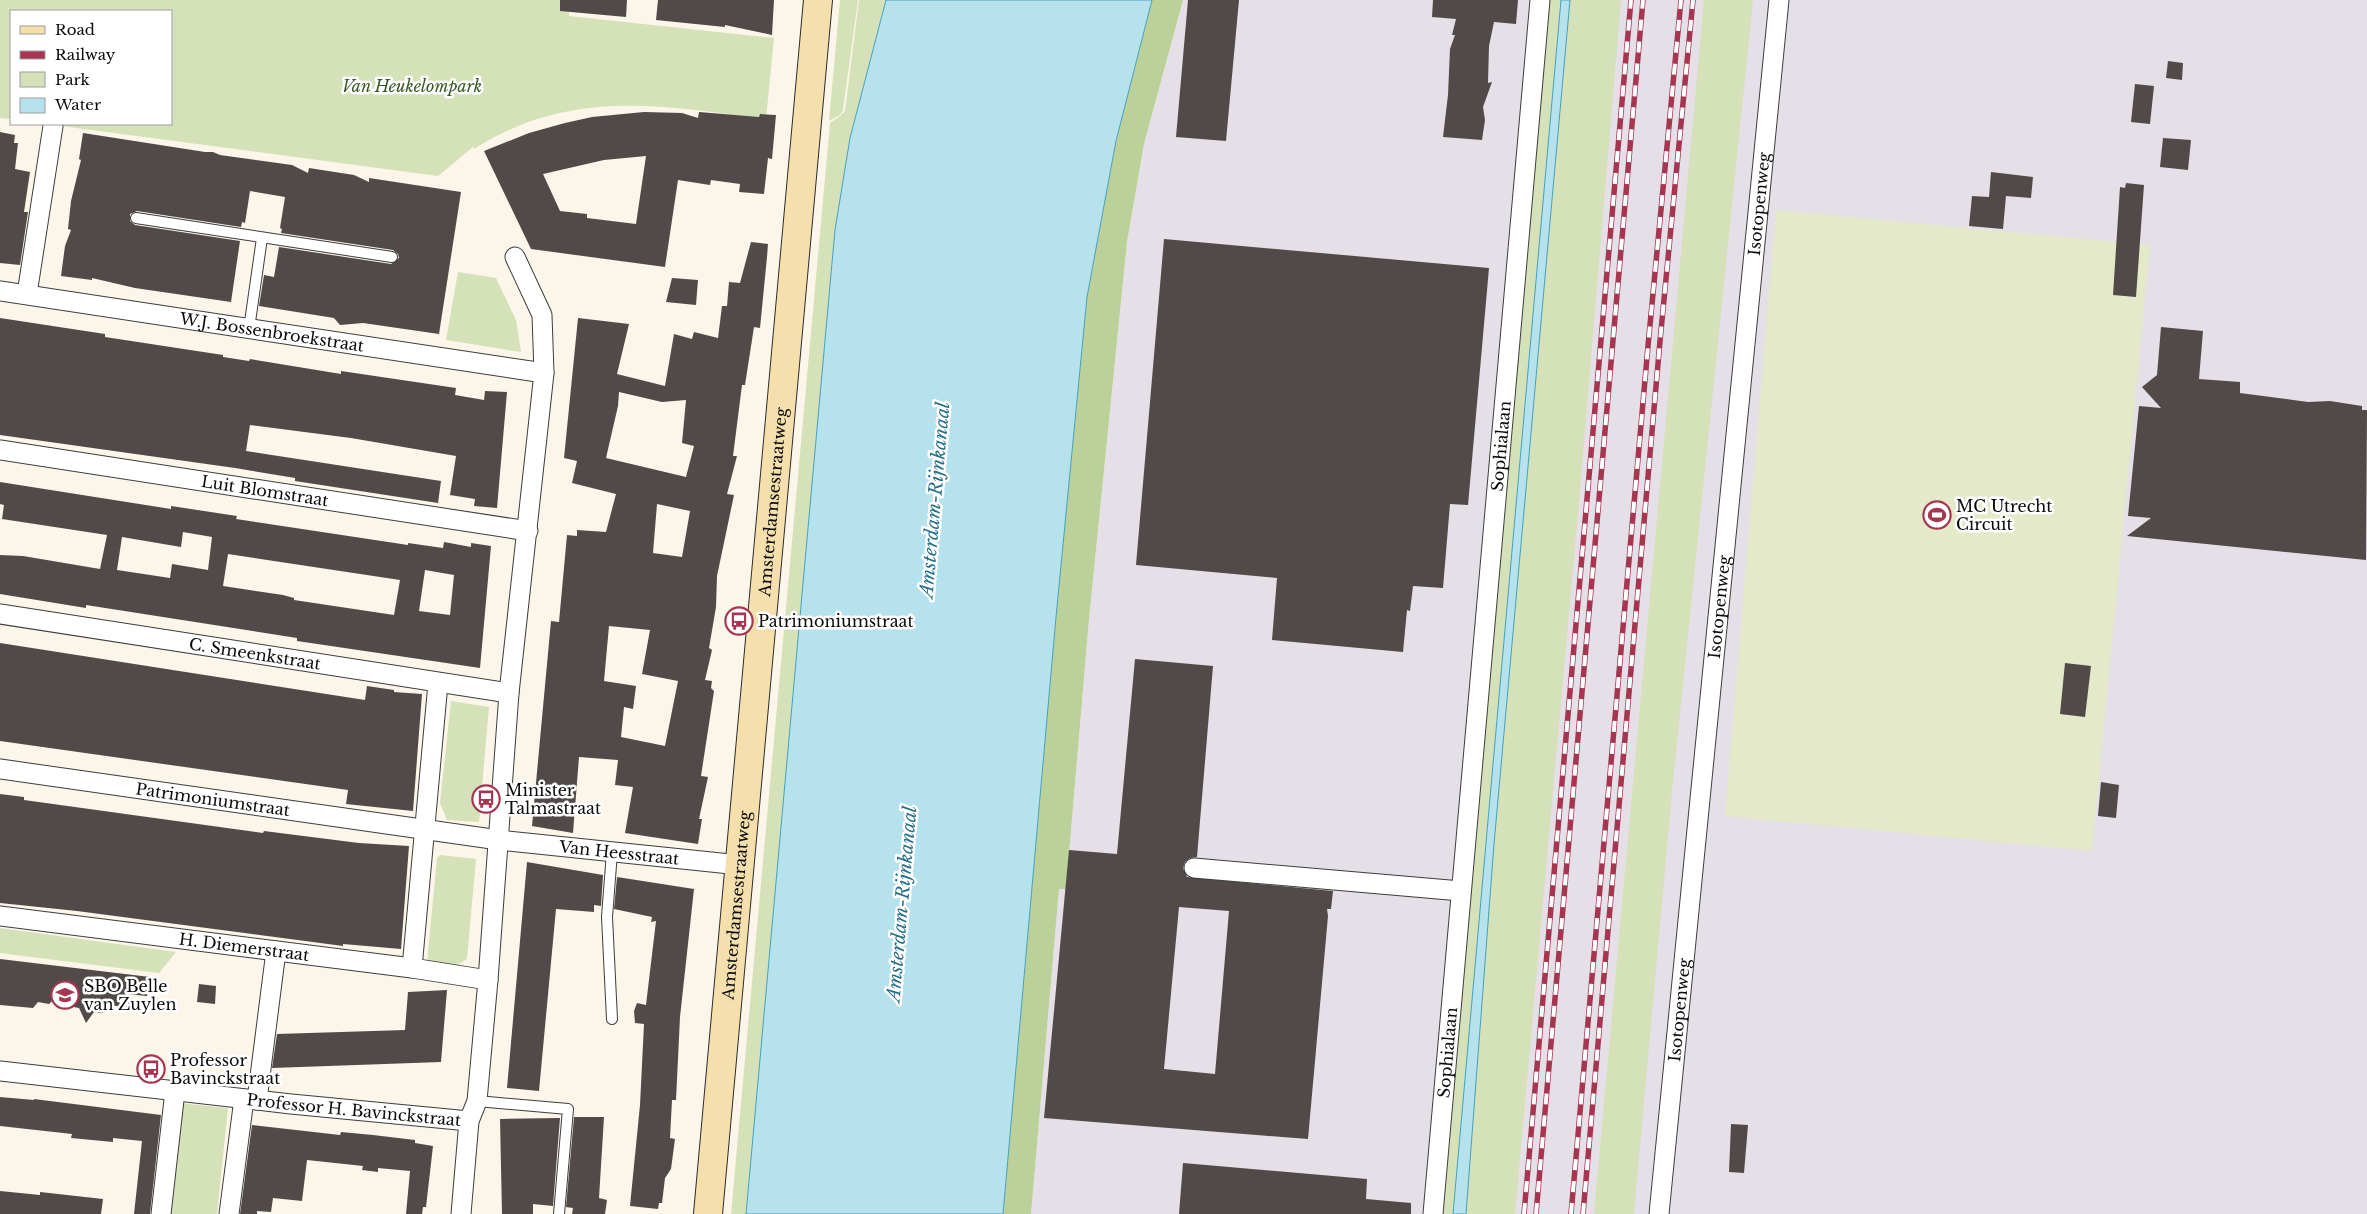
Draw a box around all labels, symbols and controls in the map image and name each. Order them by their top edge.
legend [10,10,172,125]
text: Road [55,20,95,39]
text: Railway [55,45,116,64]
text: Park [55,70,91,89]
park label: Van Heukelompark [342,76,482,96]
text: Water [54,95,102,114]
street label: Isotopenweg [1744,151,1774,257]
street label: W.J. Bossenbroekstraat [177,308,365,356]
street label: Sophialaan [1487,400,1515,492]
water label: Amsterdam-Rijnkanaal [915,401,955,601]
street label: Amsterdamsestraatweg [754,406,791,598]
street label: Luit Blomstraat [200,471,330,510]
place label: MC Utrecht Circuit [1956,496,2052,534]
sports icon: MC Utrecht Circuit [1922,500,1952,530]
street label: Isotopenweg [1704,554,1734,660]
bus stop icon: Patrimoniumstraat [724,606,754,636]
place label: Patrimoniumstraat [758,611,914,631]
street label: C. Smeenkstraat [188,633,322,674]
street label: Patrimoniumstraat [134,778,291,820]
place label: Minister Talmastraat [505,780,601,818]
bus stop icon: Minister Talmastraat [471,784,501,814]
water label: Amsterdam-Rijnkanaal [882,805,922,1005]
street label: Amsterdamsestraatweg [717,809,755,1002]
street label: Van Heesstraat [557,836,680,869]
street label: H. Diemerstraat [178,929,310,965]
street label: Isotopenweg [1664,957,1694,1063]
place label: SBO Belle van Zuylen [84,976,176,1014]
school or university icon: SBO Belle van Zuylen [50,980,80,1010]
street label: Sophialaan [1433,1006,1461,1099]
place label: Professor Bavinckstraat [170,1050,280,1088]
bus stop icon: Professor Bavinckstraat [136,1054,166,1084]
street label: Professor H. Bavinckstraat [246,1089,462,1130]

